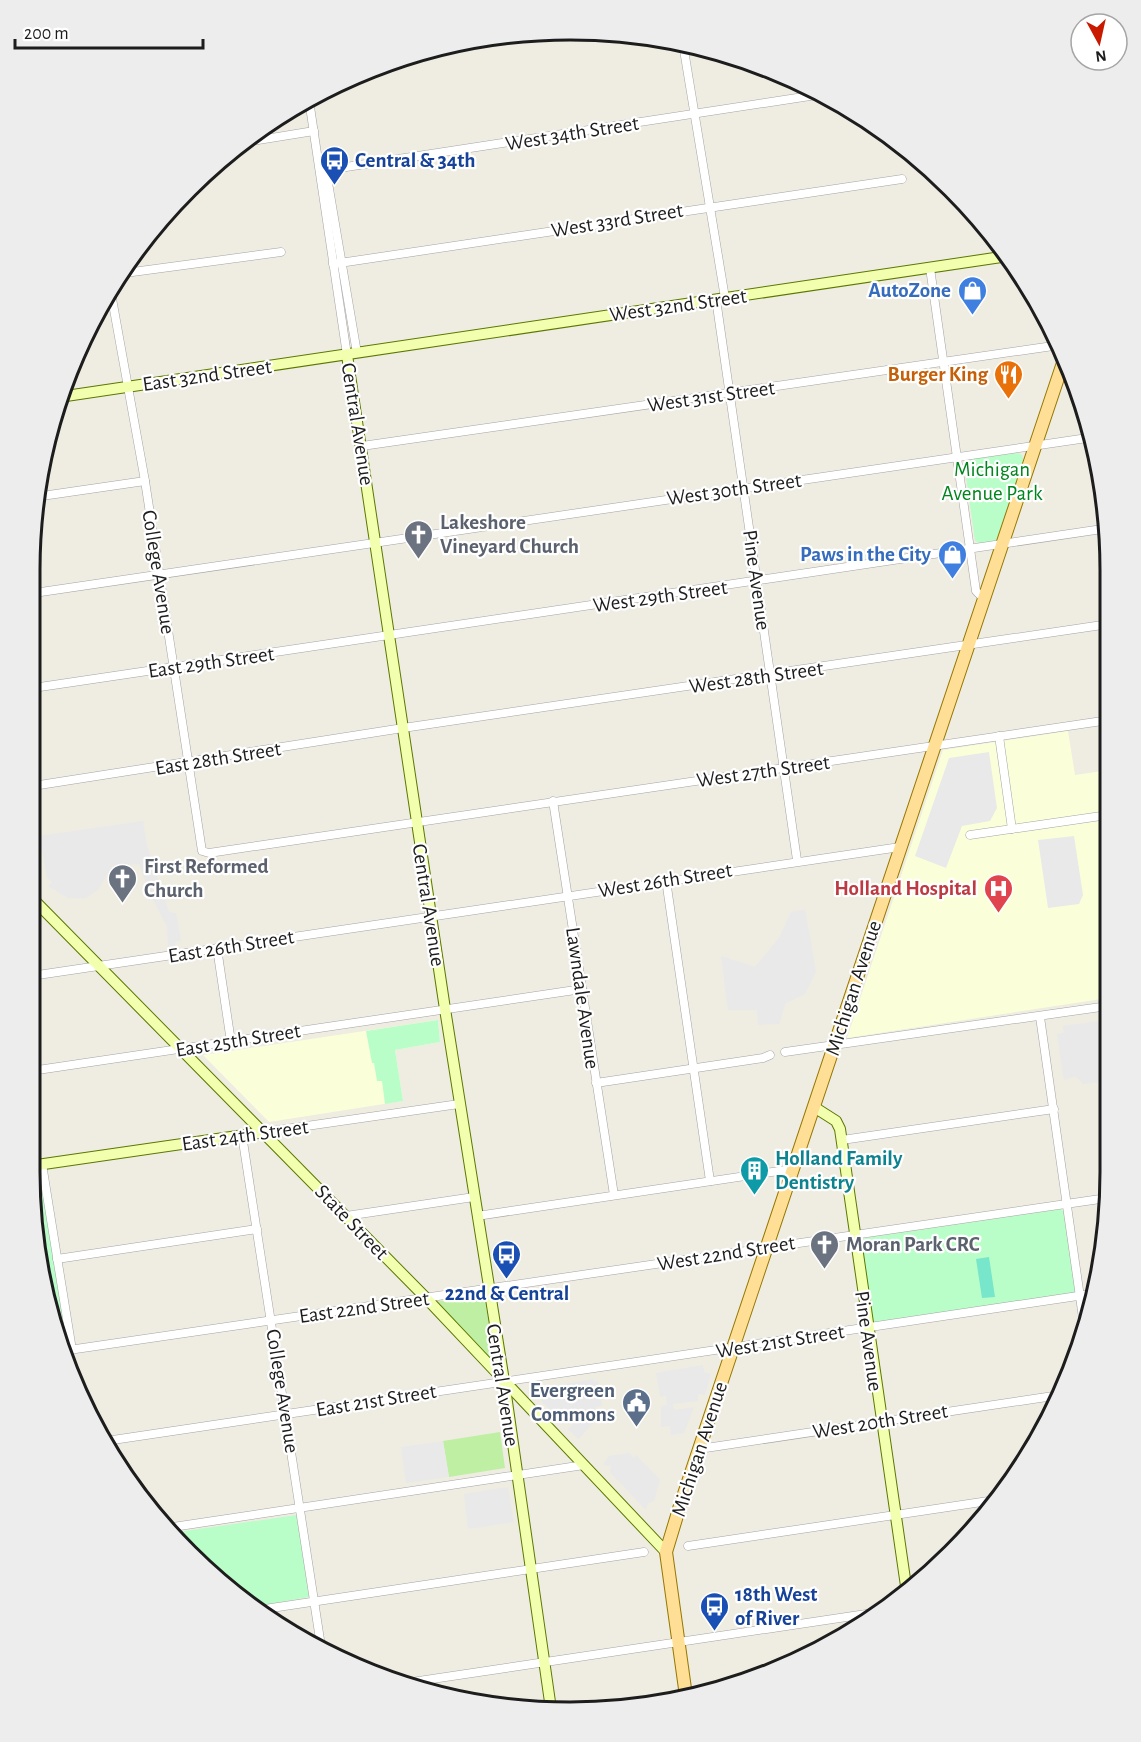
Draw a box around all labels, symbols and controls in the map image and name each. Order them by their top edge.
scale bar [15,12,202,50]
north arrow [1069,12,1129,72]
text: 200 m [24,25,69,43]
text: N [1094,47,1108,65]
street label: West 34th Street [504,113,641,154]
bus stop icon: Central & 34th [318,144,350,186]
place label: Central & 34th [355,150,476,171]
street label: West 33rd Street [550,200,685,241]
shop icon: AutoZone [956,274,988,316]
place label: AutoZone [868,280,951,301]
street label: West 32nd Street [608,285,748,326]
street label: East 32nd Street [141,356,273,395]
restaurant icon: Burger King [993,358,1025,400]
street label: Central Avenue [337,361,378,487]
place label: Burger King [888,364,988,385]
street label: West 31st Street [646,377,777,416]
park label: Michigan Avenue Park [942,459,1043,504]
street label: West 30th Street [665,470,803,509]
street label: College Avenue [138,509,179,636]
place label: Lakeshore Vineyard Church [440,512,579,557]
church icon: Lakeshore Vineyard Church [403,518,435,560]
street label: Pine Avenue [739,528,774,632]
shop icon: Paws in the City [936,538,968,580]
place label: Paws in the City [800,544,932,565]
street label: West 29th Street [592,577,729,616]
street label: East 29th Street [147,643,276,682]
street label: West 28th Street [688,658,825,697]
street label: East 28th Street [154,738,283,779]
street label: West 27th Street [695,752,831,791]
street label: Central Avenue [408,842,449,968]
place label: First Reformed Church [144,856,268,901]
street label: West 26th Street [597,859,734,901]
church icon: First Reformed Church [107,862,139,904]
hospital icon: Holland Hospital [982,872,1014,914]
place label: Holland Hospital [834,878,977,899]
street label: Michigan Avenue [822,918,885,1058]
street label: East 26th Street [167,926,296,967]
street label: Lawndale Avenue [562,926,603,1070]
street label: East 25th Street [174,1020,302,1061]
street label: East 24th Street [180,1116,310,1155]
place label: Holland Family Dentistry [775,1148,903,1193]
building icon: Holland Family Dentistry [738,1154,770,1196]
street label: State Street [311,1181,392,1264]
church icon: Moran Park CRC [809,1228,841,1270]
street label: West 22nd Street [656,1232,797,1275]
place label: Moran Park CRC [846,1234,980,1255]
bus stop icon: 22nd & Central [491,1238,523,1280]
place label: 22nd & Central [445,1283,569,1304]
street label: East 22nd Street [298,1288,431,1327]
street label: Pine Avenue [851,1289,886,1393]
street label: West 21st Street [714,1321,846,1362]
street label: Central Avenue [482,1322,523,1448]
street label: College Avenue [262,1328,303,1455]
street label: Michigan Avenue [668,1379,731,1519]
place label: Evergreen Commons [530,1380,615,1425]
street label: East 21st Street [314,1381,438,1420]
public building icon: Evergreen Commons [620,1386,652,1428]
street label: West 20th Street [811,1400,949,1443]
place label: 18th West of River [735,1584,817,1629]
bus stop icon: 18th West of River [698,1590,730,1632]

